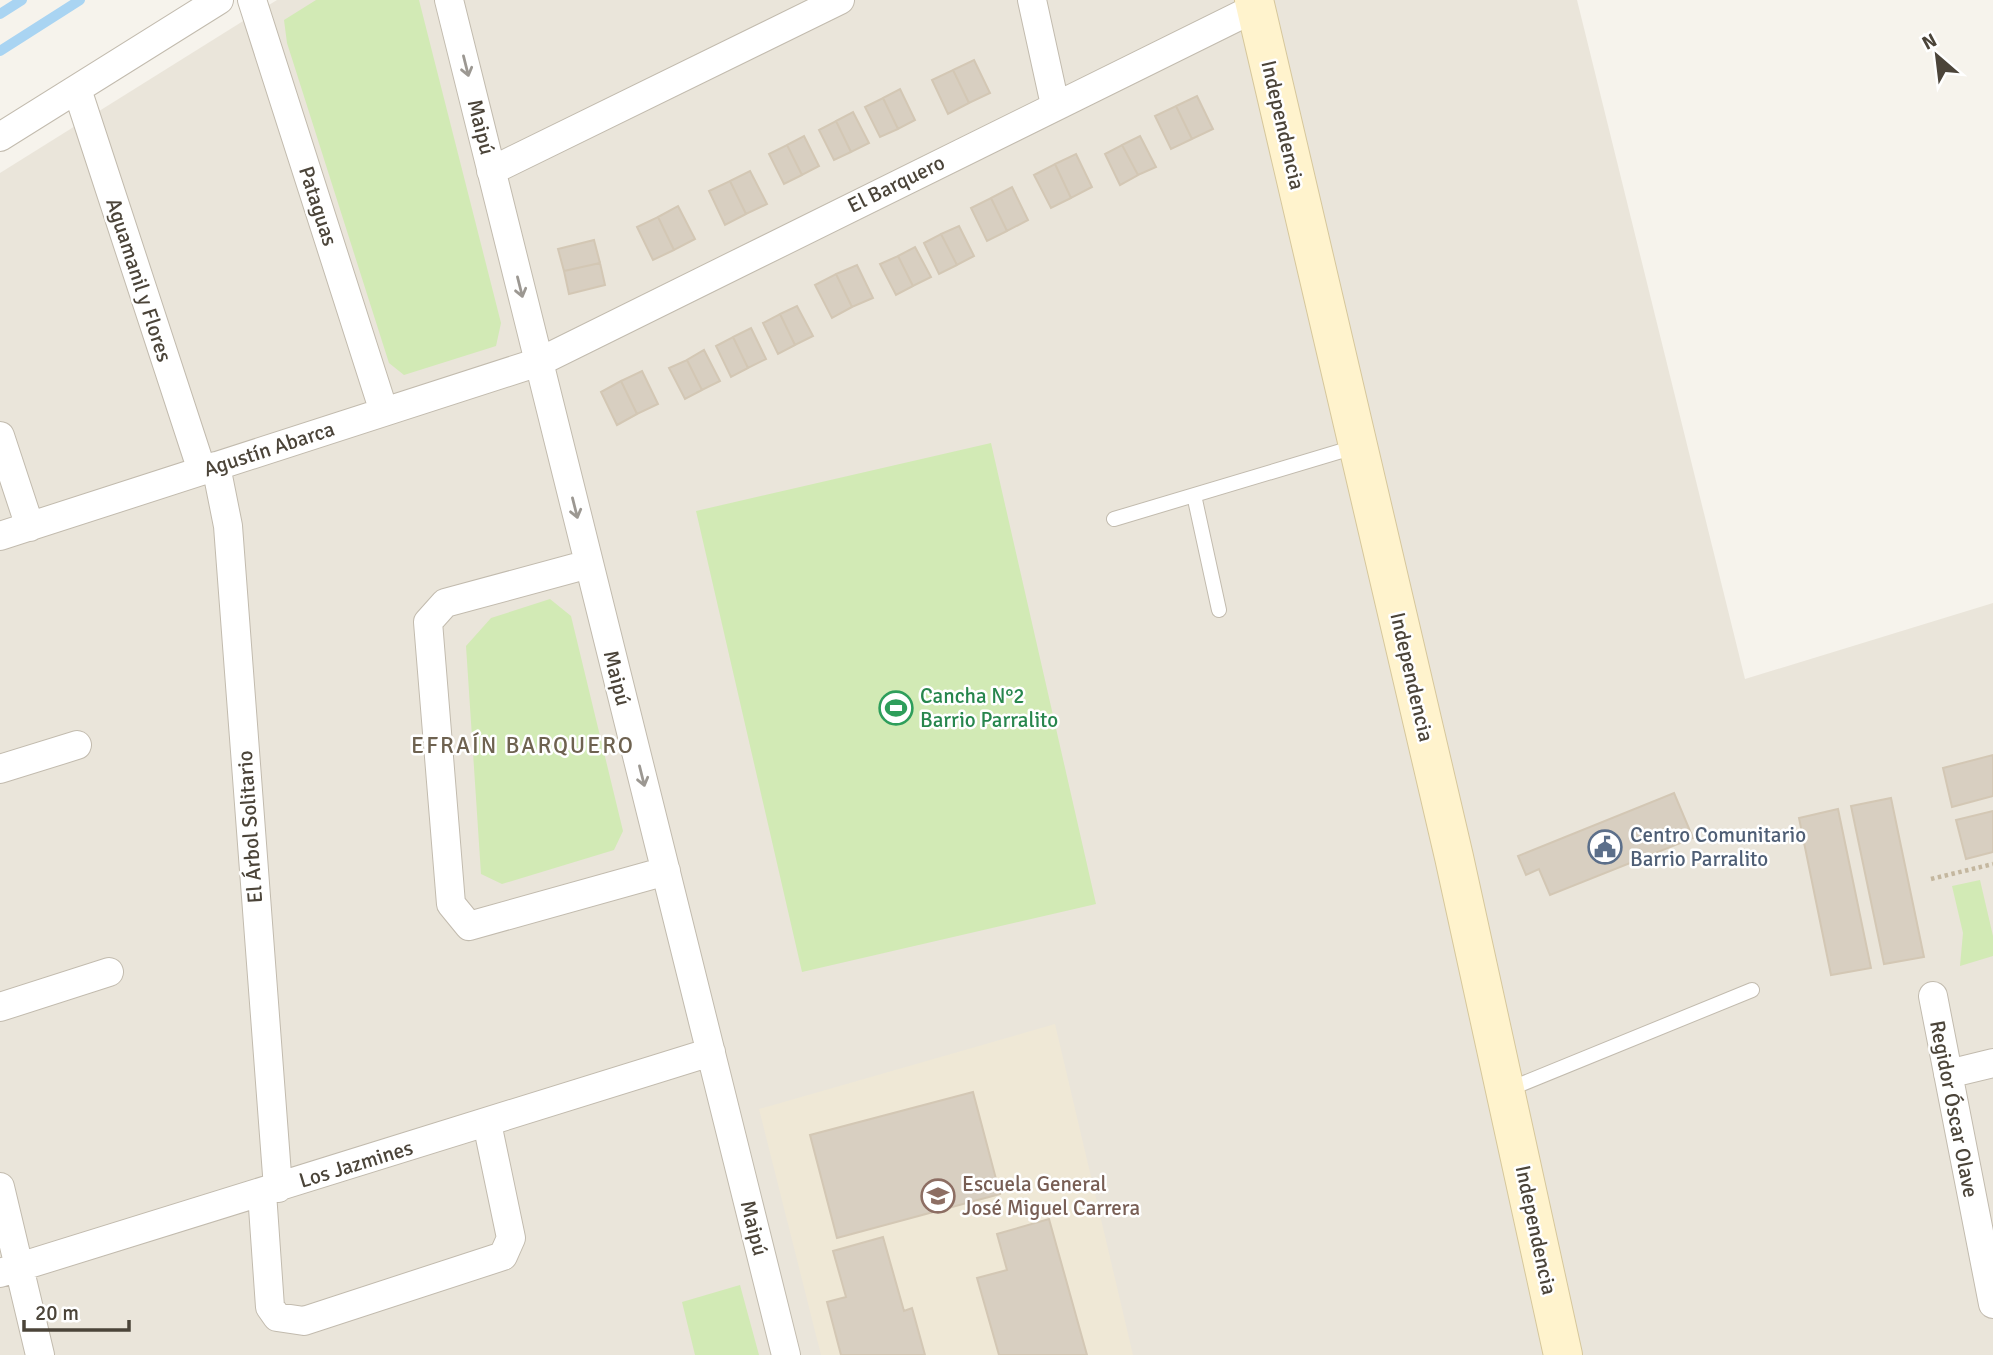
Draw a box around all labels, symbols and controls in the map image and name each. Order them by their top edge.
north arrow [1902,21,1972,91]
text: N [1918,28,1941,56]
one-way arrow [460,54,473,77]
street label: Independencia [1255,58,1311,192]
street label: Maipú [462,97,500,157]
street label: El Barquero [843,149,949,219]
street label: Pataguas [293,163,343,249]
street label: Aguamanil y Flores [100,195,178,365]
one-way arrow [514,275,527,298]
street label: Agustín Abarca [200,416,338,482]
one-way arrow [569,496,582,519]
street label: Independencia [1384,610,1440,744]
street label: Maipú [598,648,636,708]
place label: Cancha N°2 Barrio Parralito [920,683,1058,733]
sports icon: Cancha N°2 Barrio Parralito [877,689,915,727]
district label: EFRAÍN BARQUERO [411,731,635,760]
street label: El Árbol Solitario [232,750,268,904]
one-way arrow [636,764,649,787]
place label: Centro Comunitario Barrio Parralito [1630,822,1806,872]
public building icon: Centro Comunitario Barrio Parralito [1586,828,1624,866]
street label: Regidor Óscar Olave [1924,1018,1984,1200]
street label: Los Jazmines [296,1134,416,1194]
street label: Independencia [1510,1163,1562,1297]
place label: Escuela General José Miguel Carrera [962,1171,1140,1221]
school or university icon: Escuela General José Miguel Carrera [919,1177,957,1215]
street label: Maipú [735,1198,773,1258]
scale bar [24,1288,130,1332]
text: 20 m [35,1300,79,1326]

